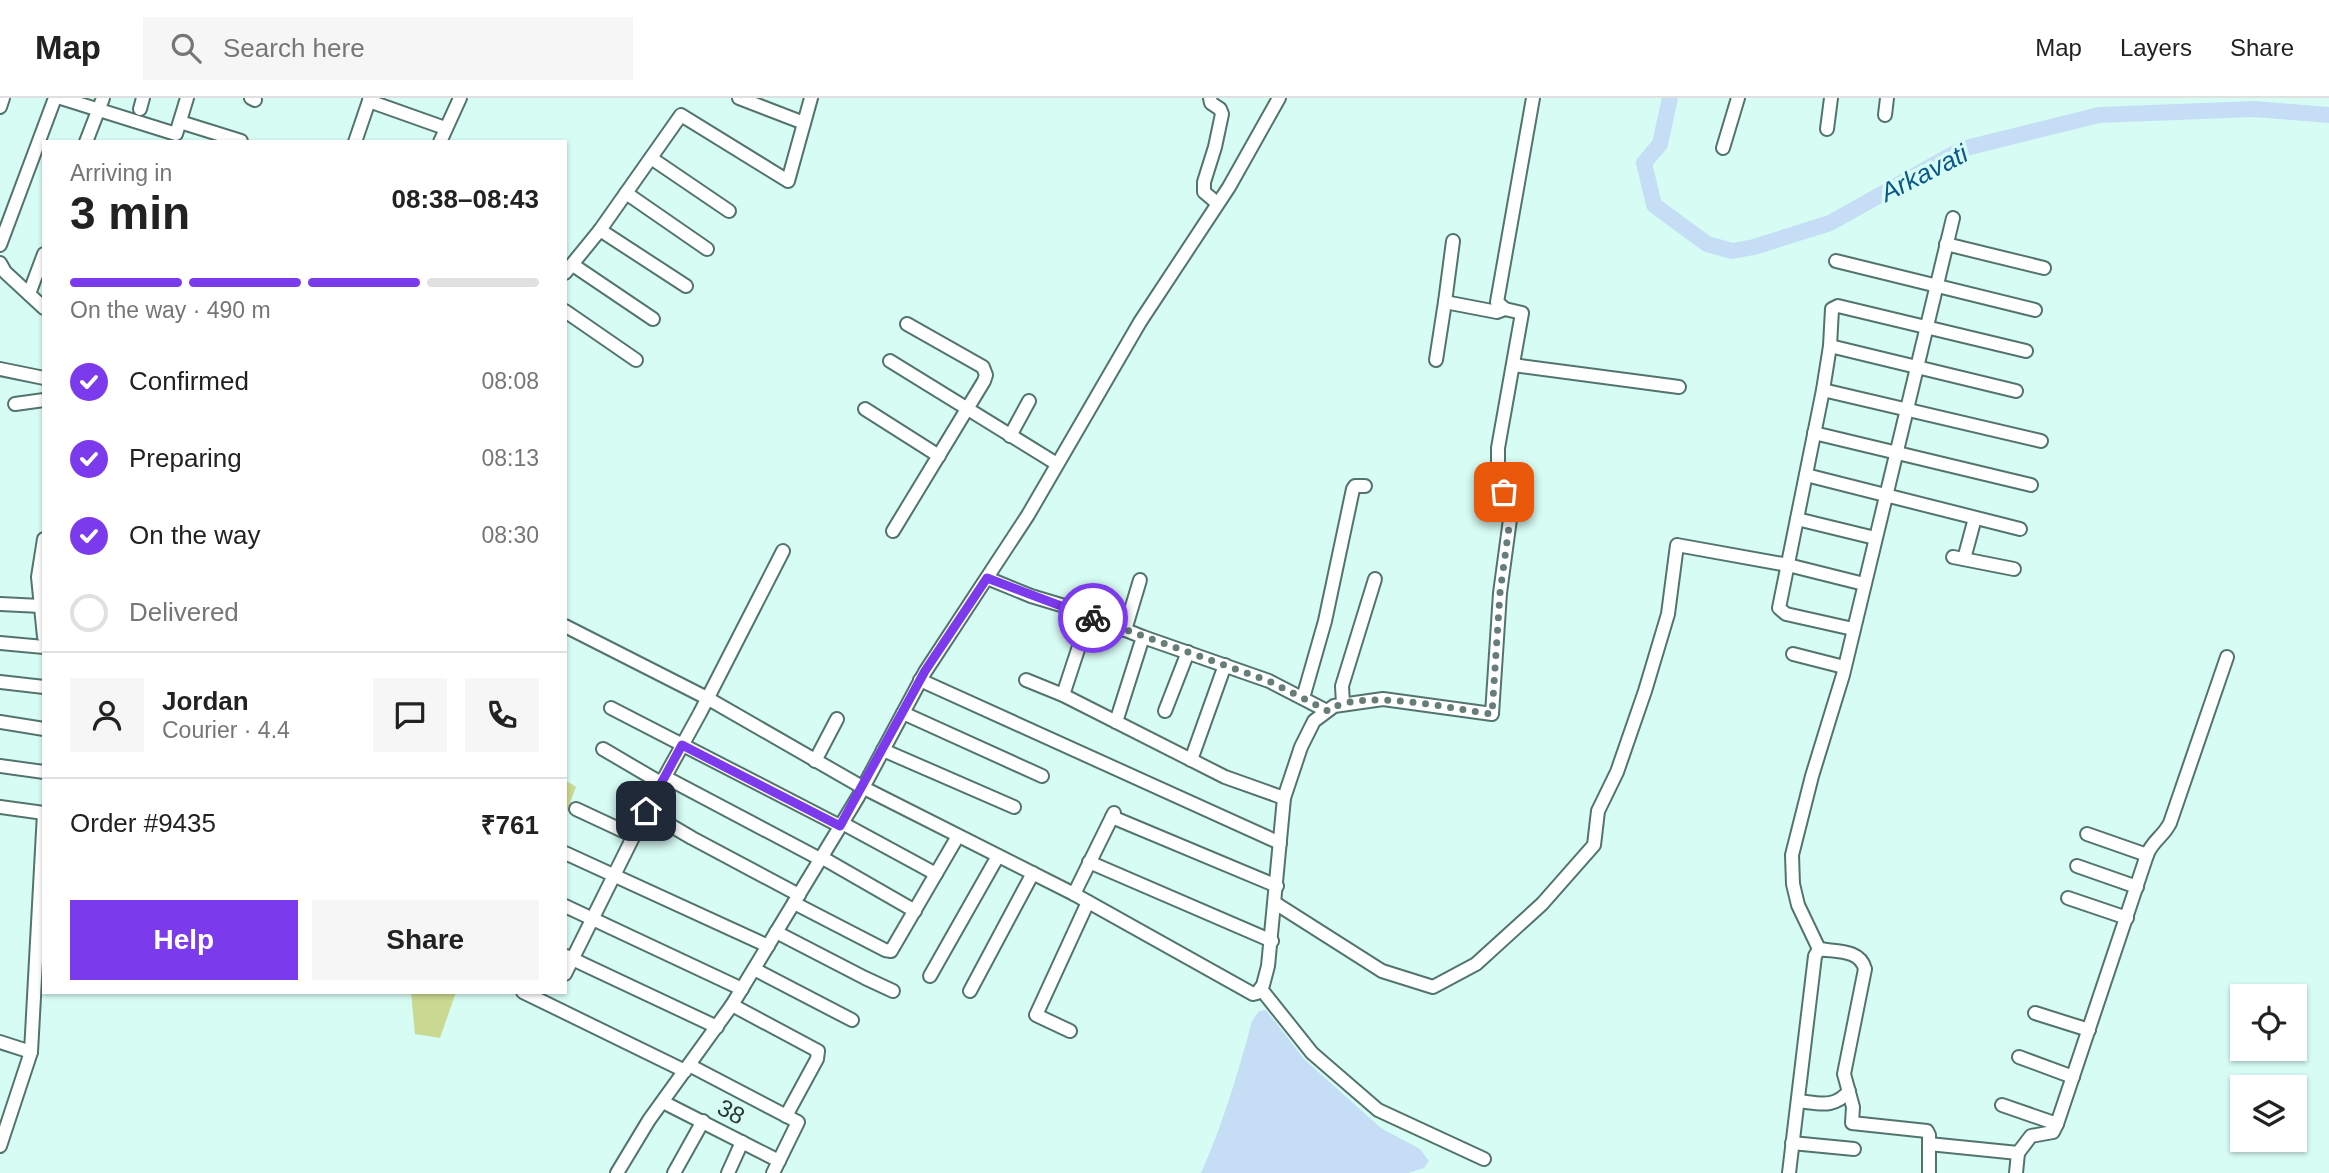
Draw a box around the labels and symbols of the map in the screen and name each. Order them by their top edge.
water label: Arkavati [1874,138,1974,209]
pin [1474,462,1534,522]
courier [1058,583,1128,653]
pin [616,781,676,841]
street label: 38 [713,1093,749,1130]

